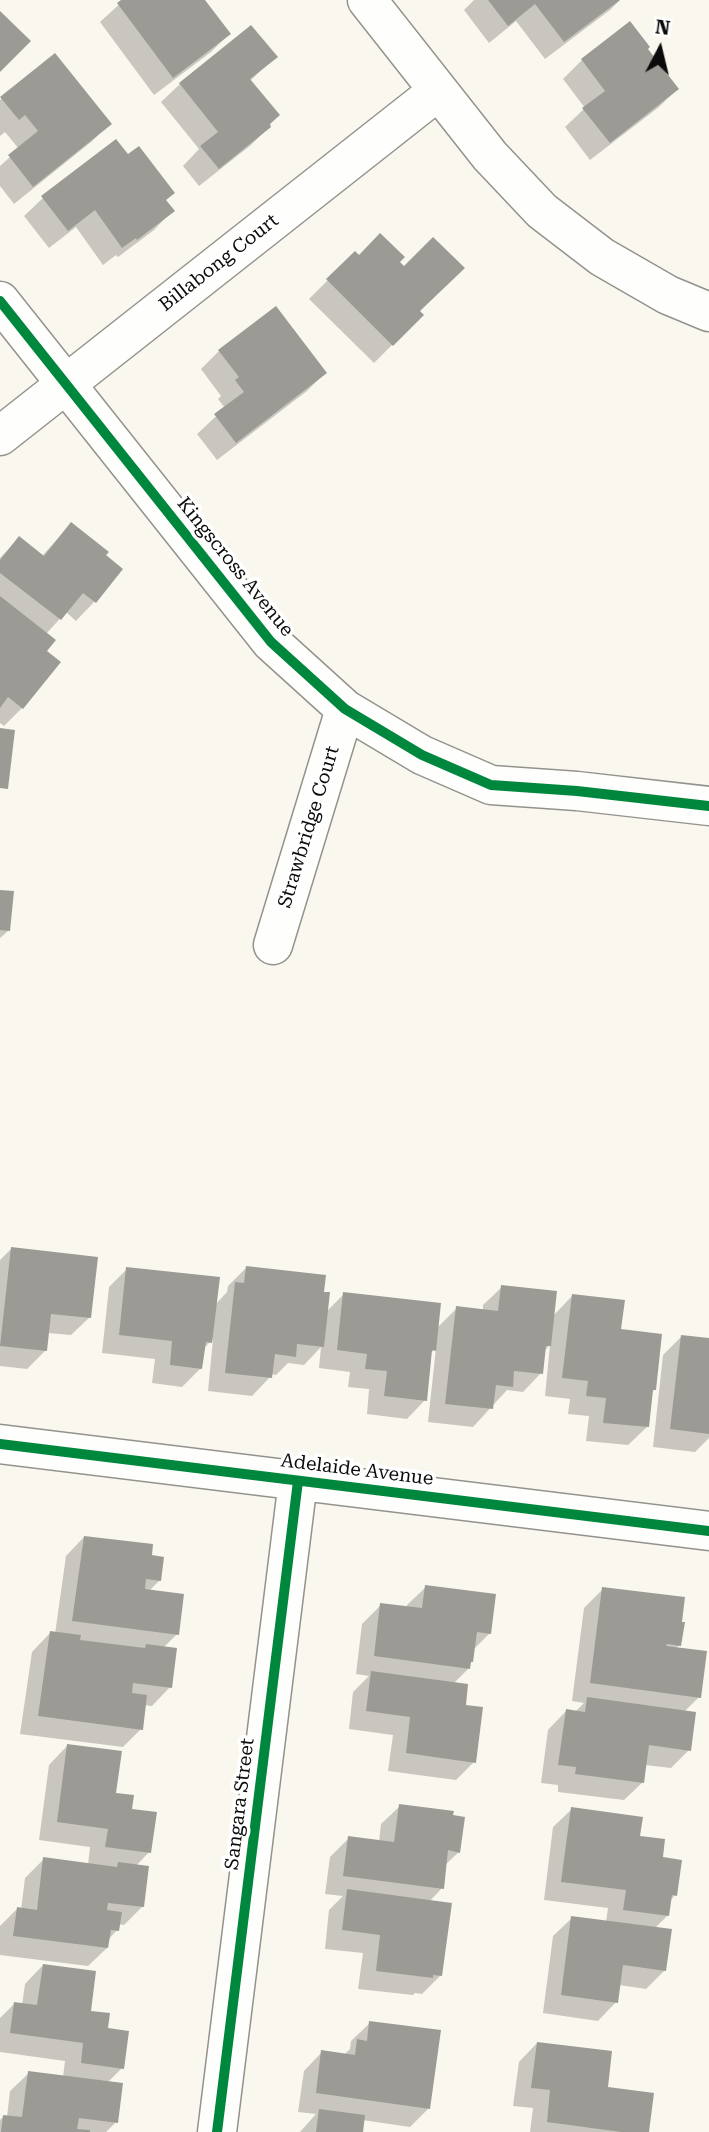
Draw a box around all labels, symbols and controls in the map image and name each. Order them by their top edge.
north arrow [625,14,695,84]
text: N [654,15,671,40]
street label: Billabong Court [155,209,283,317]
street label: Kingscross Avenue [172,493,298,641]
street label: Strawbridge Court [273,743,345,911]
street label: Adelaide Avenue [279,1449,435,1491]
street label: Sangara Street [221,1737,259,1871]

